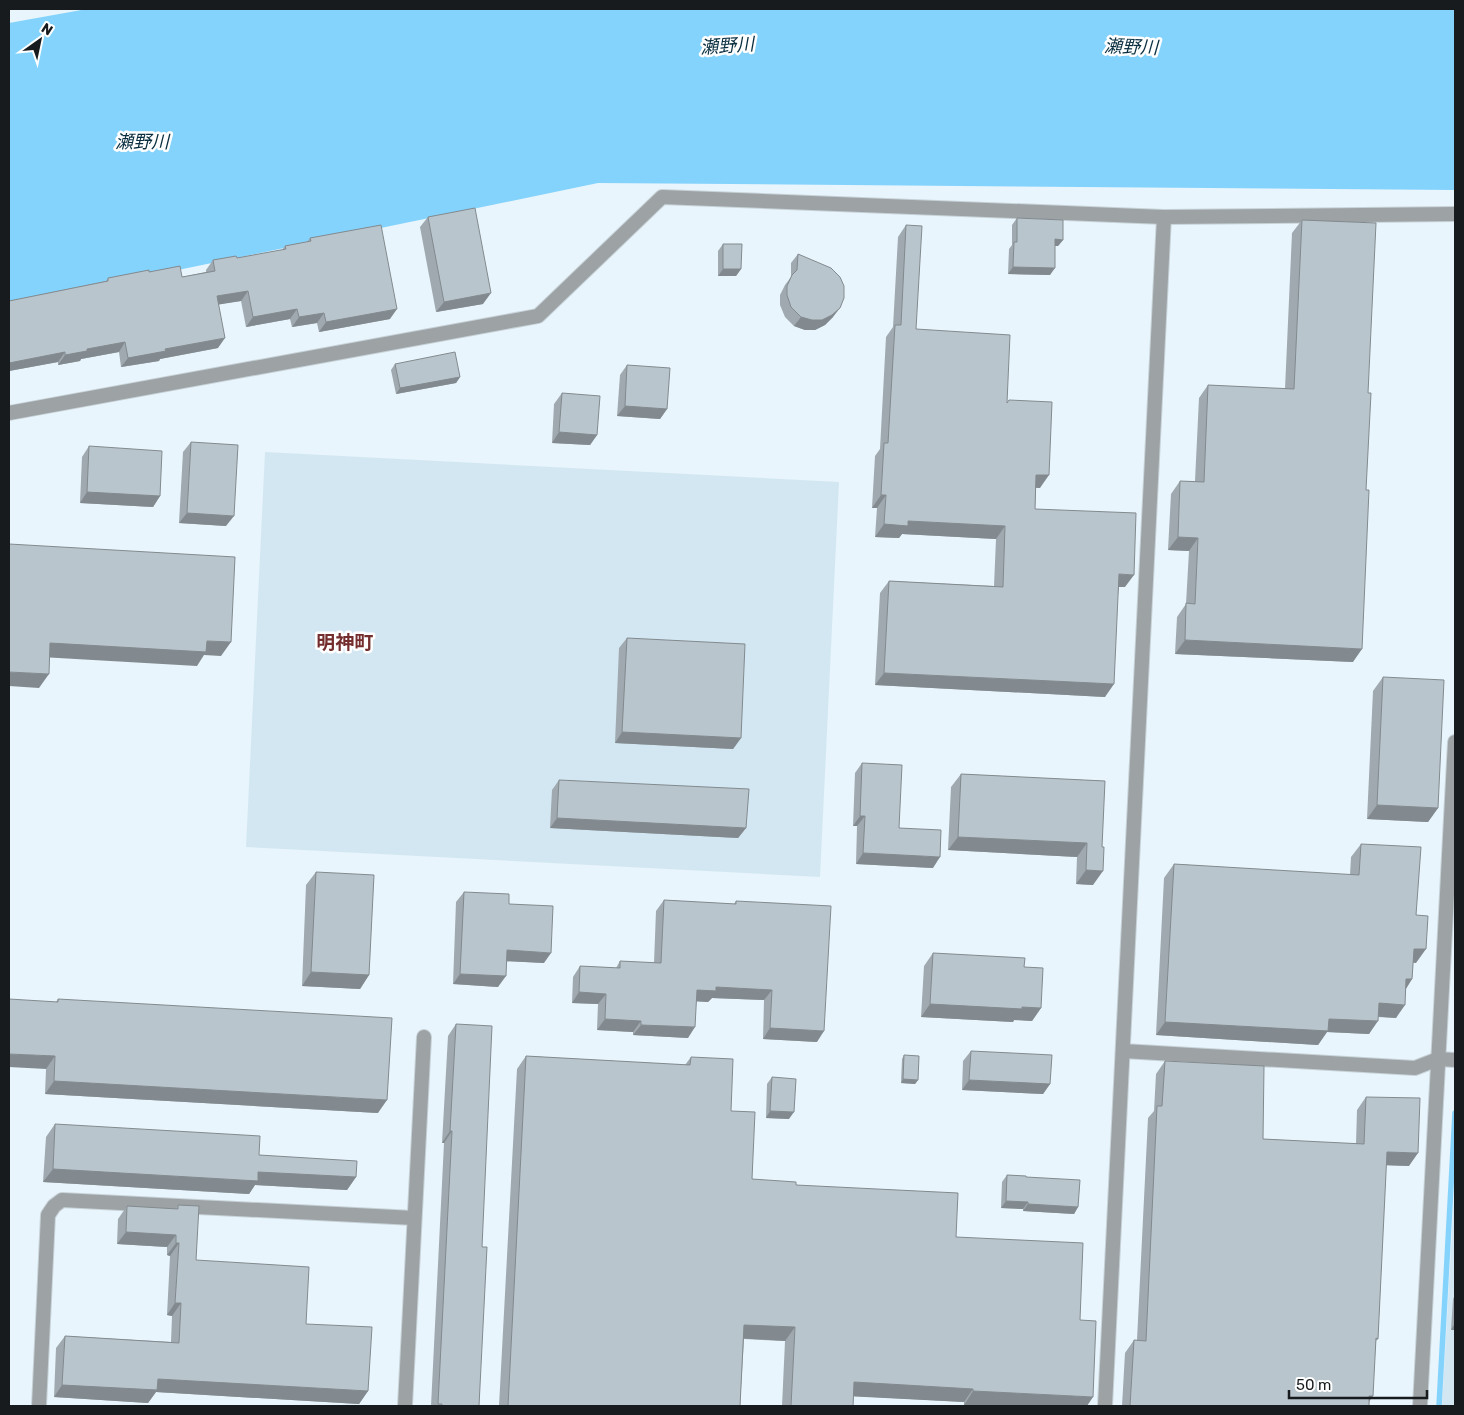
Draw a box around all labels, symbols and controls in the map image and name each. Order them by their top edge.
north arrow [15,15,65,65]
text: N [38,20,56,39]
water label: 瀬野川 [699,33,757,59]
water label: 瀬野川 [1104,35,1160,59]
water label: 瀬野川 [115,131,171,153]
district label: 明神町 [316,631,374,654]
scale bar [1289,1368,1426,1400]
text: 50 m [1296,1376,1331,1394]

